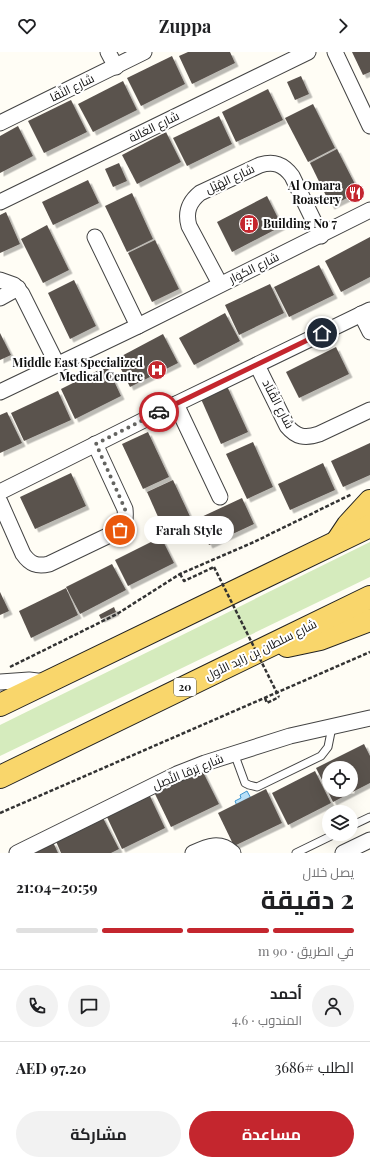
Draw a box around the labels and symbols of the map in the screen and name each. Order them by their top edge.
street label: شارع النِّقا [47,69,97,106]
street label: شارع الغالة [126,107,182,146]
street label: شارع الهَيْل [202,160,257,197]
place label: Al Omara Roastery [287,177,342,207]
restaurant icon: Al Omara Roastery [344,182,366,204]
building icon: Building No 7 [238,213,260,235]
place label: Building No 7 [263,215,337,231]
street label: شارع الكوَار [225,248,282,287]
pin [305,316,339,350]
place label: Middle East Specialized Medical Centre [12,354,143,384]
hospital icon: Middle East Specialized Medical Centre [146,359,168,381]
street label: شارع القْنَاد [258,376,298,431]
courier [139,392,179,432]
pin [103,513,137,547]
callout: Farah Style [144,516,234,544]
street label: شارع سلطان بن زايد الأول [202,615,320,684]
road number: 20 [174,678,196,696]
street label: شارع بَرقا النِّصِل [150,749,226,794]

